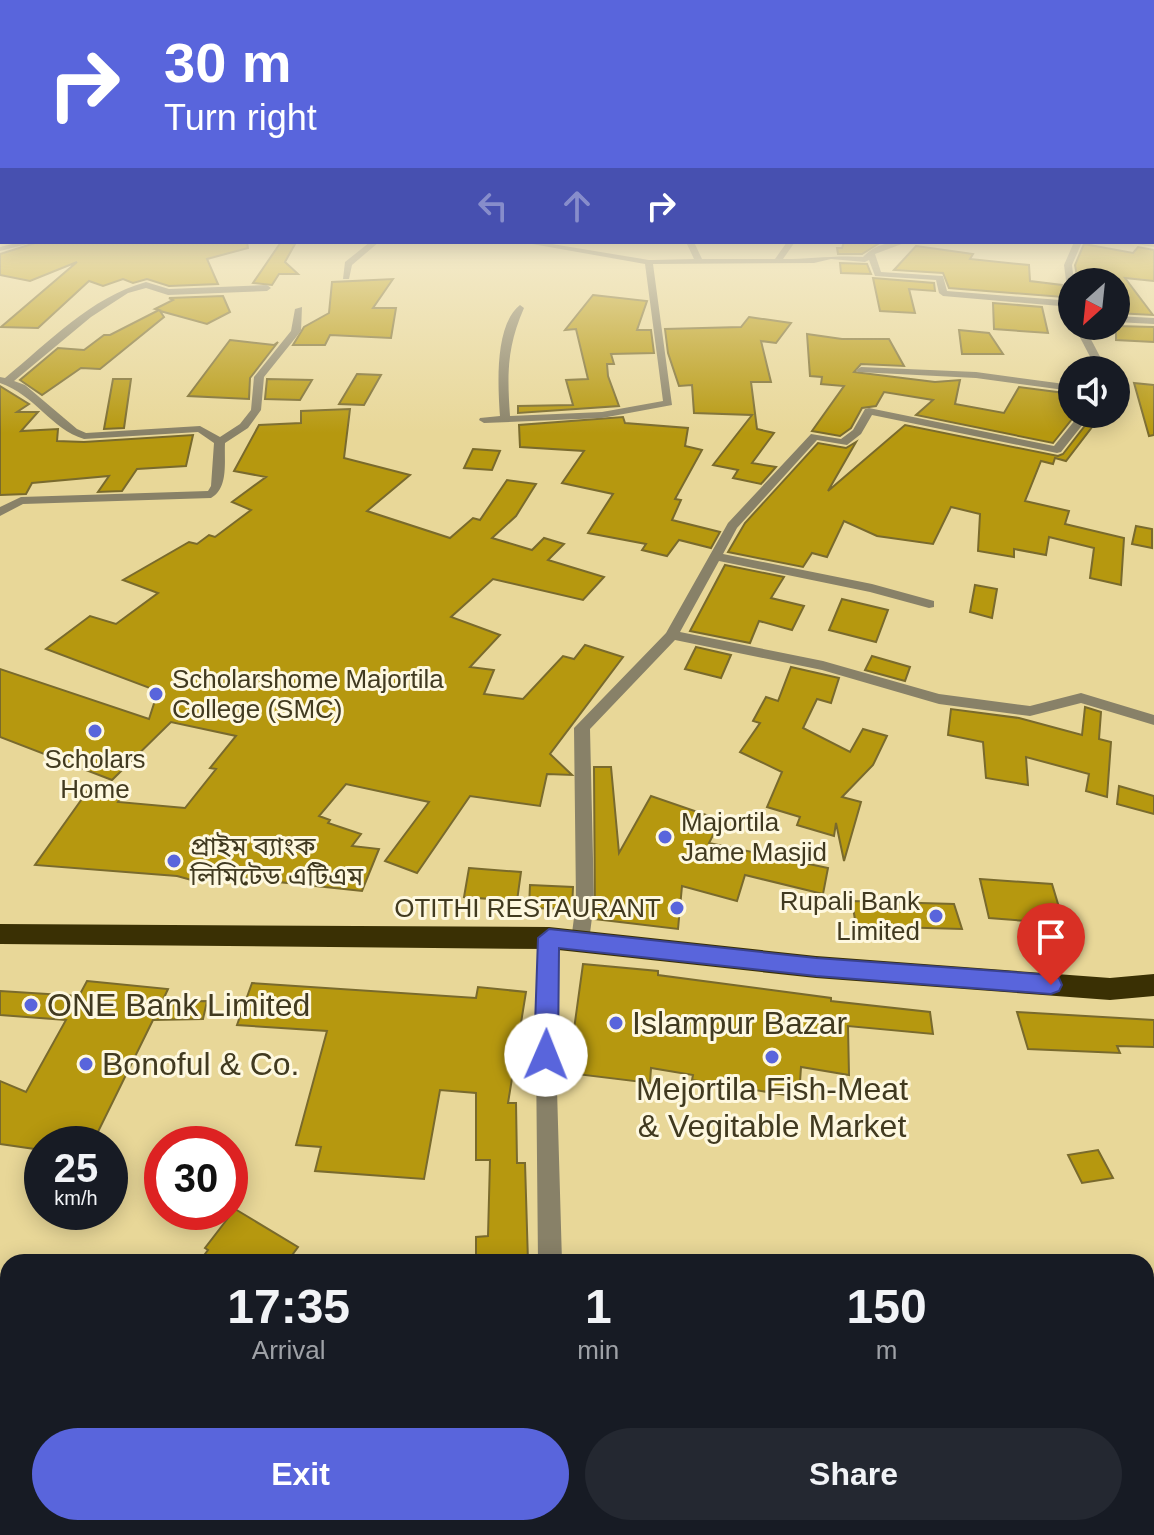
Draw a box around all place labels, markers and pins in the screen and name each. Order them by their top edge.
place label: Scholarshome Majortila College (SMC) [172,664,444,724]
marker: Scholarshome Majortila College (SMC) [147,685,165,703]
marker: Scholars Home [86,722,104,740]
place label: Scholars Home [44,744,146,804]
place label: Majortila Jame Masjid [681,807,827,867]
marker: Majortila Jame Masjid [656,828,674,846]
place label: প্রাইম ব্যাংক লিমিটেড এটিএম [189,831,364,891]
marker: প্রাইম ব্যাংক লিমিটেড এটিএম [165,852,183,870]
place label: Rupali Bank Limited [780,886,921,946]
place label: OTITHI RESTAURANT [394,893,661,923]
marker: OTITHI RESTAURANT [668,899,686,917]
pin [1017,903,1085,985]
marker: Rupali Bank Limited [927,907,945,925]
place label: ONE Bank Limited [47,987,310,1023]
marker: ONE Bank Limited [22,996,40,1014]
place label: Islampur Bazar [632,1005,848,1041]
marker: Islampur Bazar [607,1014,625,1032]
place label: Bonoful & Co. [102,1046,299,1082]
marker: Mejortila Fish-Meat & Vegitable Market [763,1048,781,1066]
marker: Bonoful & Co. [77,1055,95,1073]
place label: Mejortila Fish-Meat & Vegitable Market [636,1071,908,1144]

